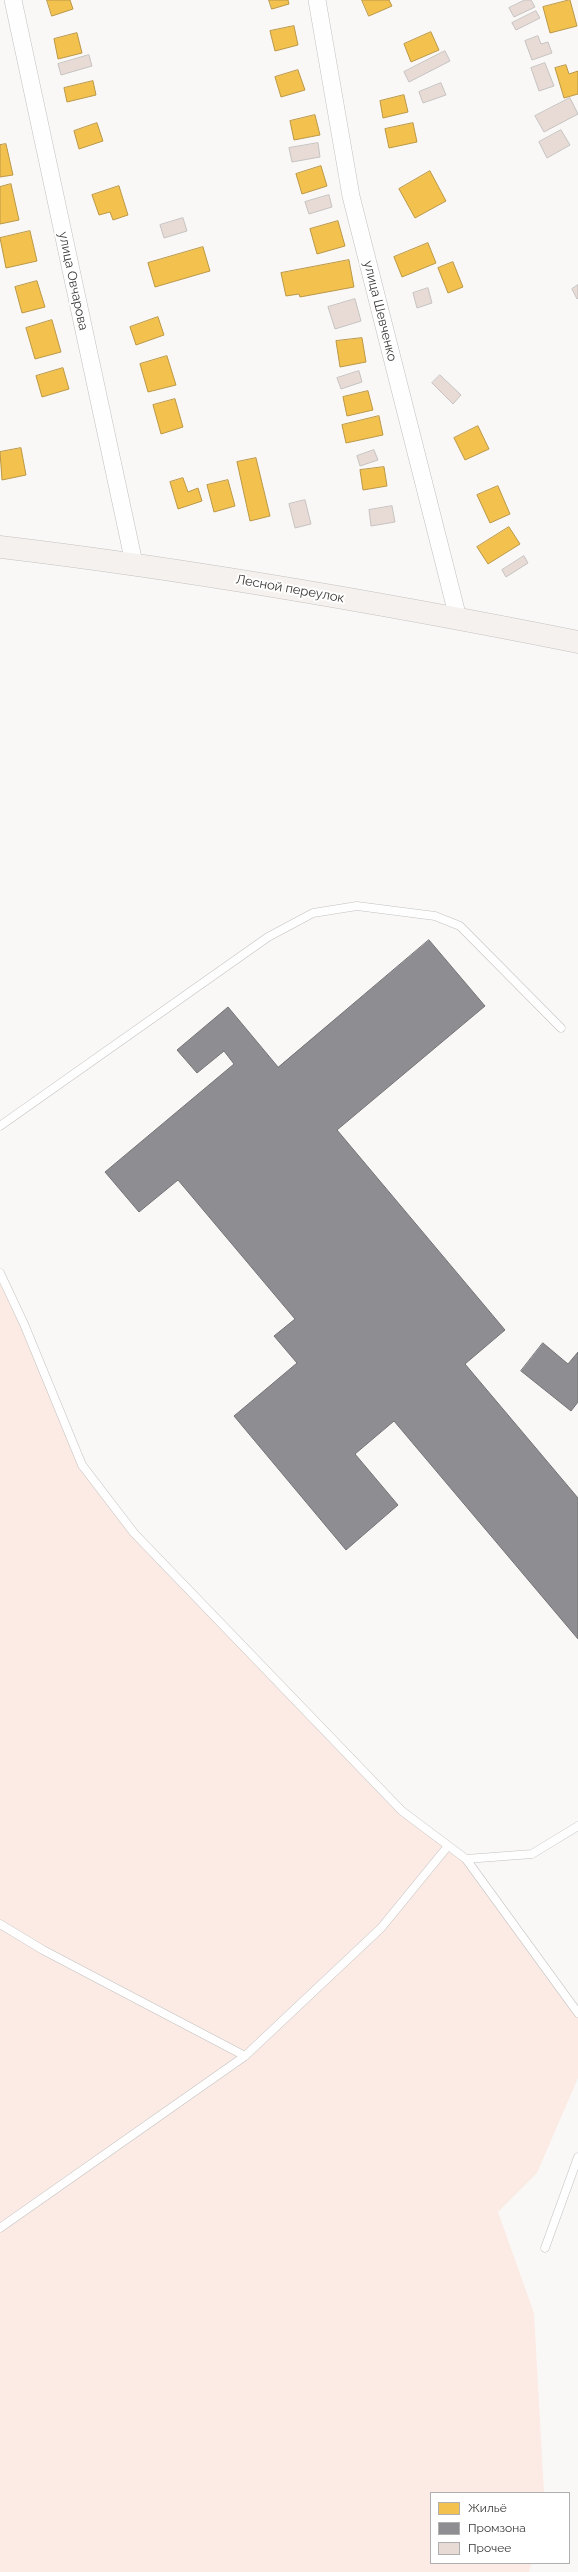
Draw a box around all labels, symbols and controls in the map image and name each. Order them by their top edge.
street label: улица Овчарова [55,230,91,332]
street label: улица Шевченко [360,259,400,363]
street label: Лесной переулок [234,572,346,606]
legend [430,2492,570,2564]
text: Жильё [468,2501,507,2515]
text: Промзона [468,2521,526,2535]
text: Прочее [468,2541,511,2555]

